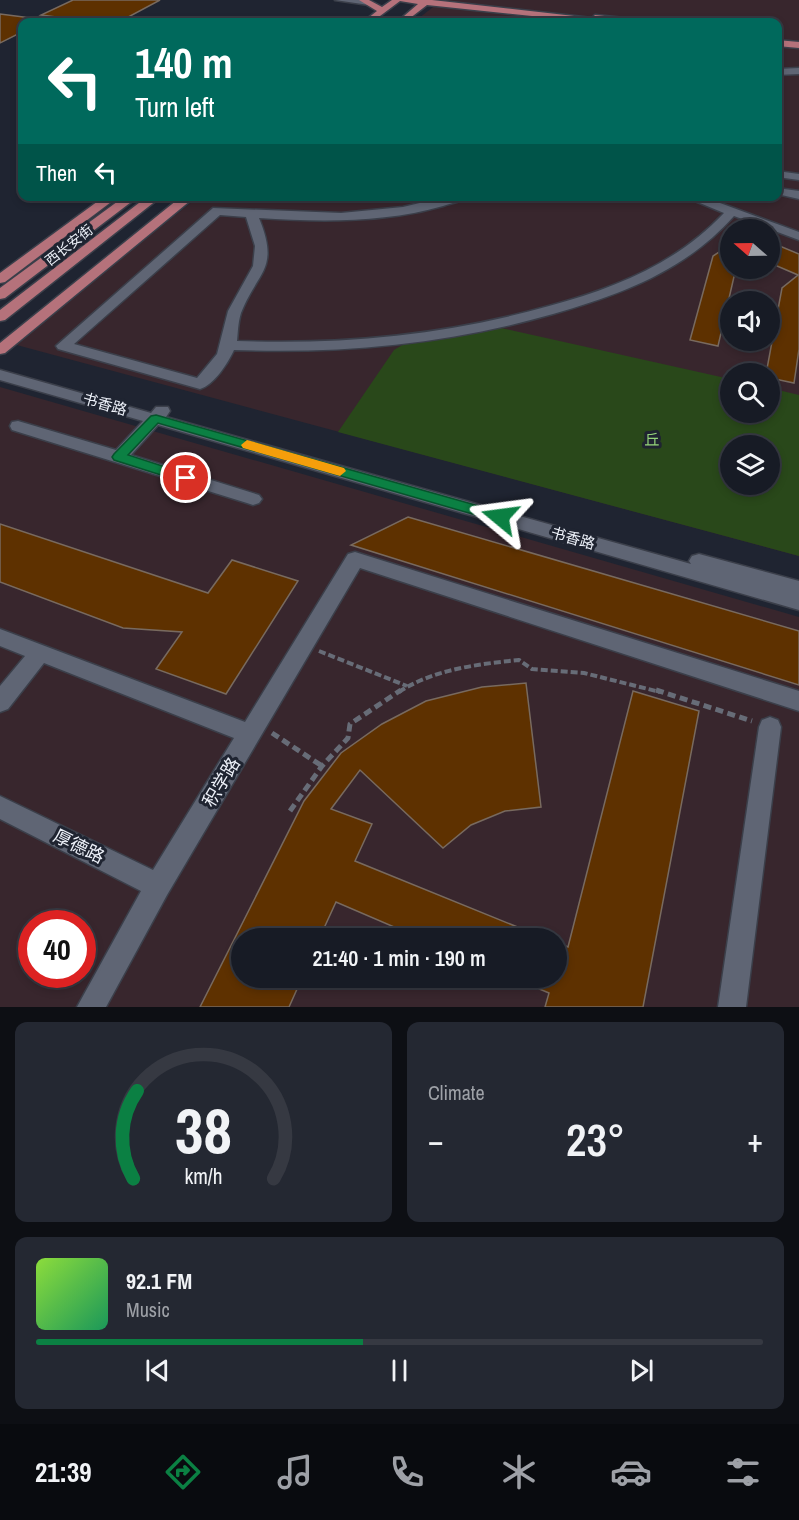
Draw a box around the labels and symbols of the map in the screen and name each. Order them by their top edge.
north arrow [720,219,780,279]
street label: 西长安街 [41,221,97,269]
street label: 书香路 [80,388,130,420]
park label: 丘 [644,429,660,450]
pin [160,452,211,503]
position arrow [468,485,532,549]
street label: 书香路 [548,522,598,554]
street label: 积学路 [196,752,246,812]
street label: 厚德路 [49,823,109,869]
speed limit sign: 40 [18,910,96,988]

